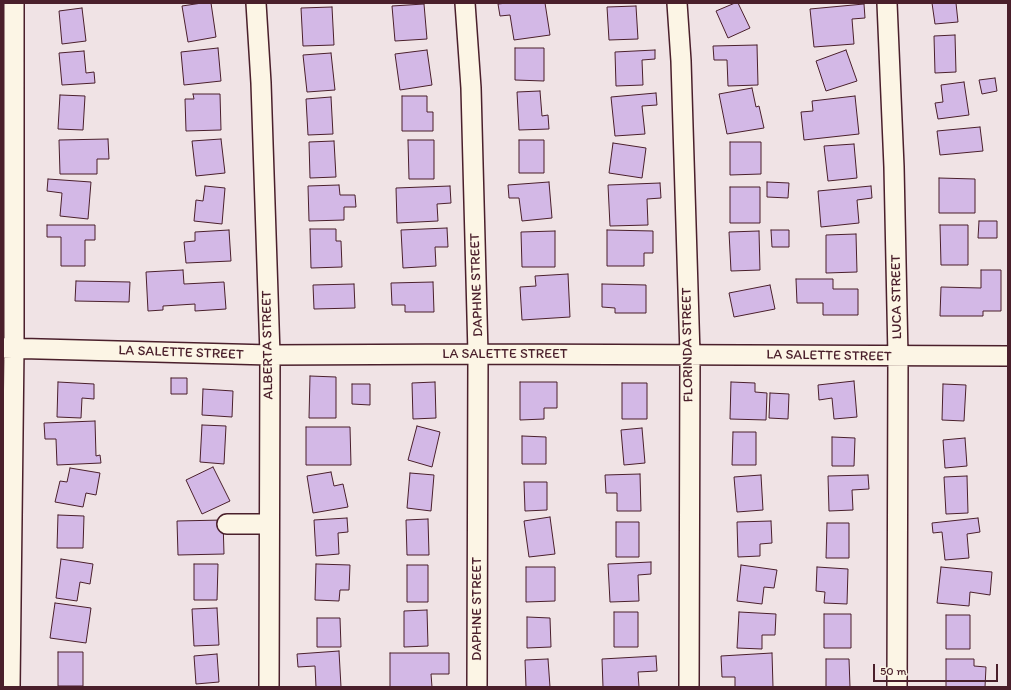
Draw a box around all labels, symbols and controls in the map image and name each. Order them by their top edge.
street label: DAPHNE STREET [467,233,487,337]
street label: LUCA STREET [888,254,906,340]
street label: FLORINDA STREET [679,287,697,403]
street label: ALBERTA STREET [259,290,277,400]
street label: LA SALETTE STREET [118,342,244,364]
street label: LA SALETTE STREET [442,346,568,362]
street label: LA SALETTE STREET [766,347,892,365]
street label: DAPHNE STREET [469,557,485,661]
scale bar [875,656,1000,682]
text: 50 m [880,664,906,678]

